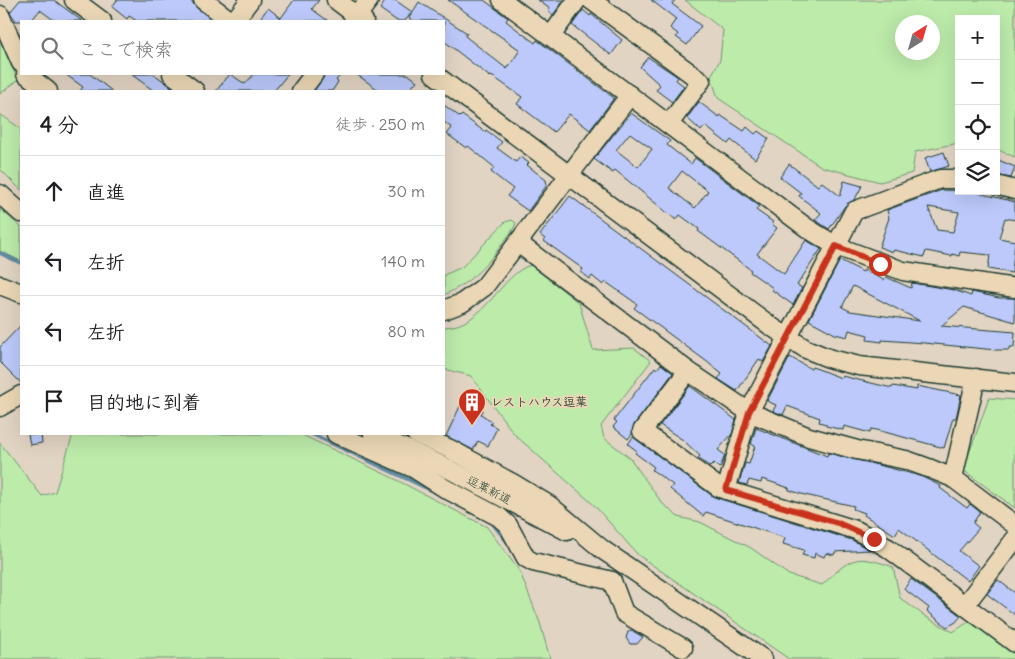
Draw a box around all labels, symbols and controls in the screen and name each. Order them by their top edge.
north arrow [895,15,940,60]
map controls [955,15,1000,195]
button: + [955,15,1000,60]
search box [20,20,445,75]
icon: search [38,34,66,62]
text: ここで検索 [78,37,173,61]
button: − [955,60,1000,105]
button: locate [955,105,1000,150]
text: 4 分 [40,111,78,138]
text: 徒歩 · 250 m [335,114,425,134]
button: layers [955,150,1000,195]
icon: ahead [40,177,68,205]
text: 直進 [87,180,125,204]
text: 30 m [388,181,425,201]
icon: left [40,247,68,275]
text: 左折 [87,250,125,274]
text: 140 m [381,251,425,271]
route start [869,253,892,276]
icon: left [40,317,68,345]
text: 左折 [87,320,125,344]
text: 80 m [387,321,425,341]
icon: arrive [40,387,68,415]
building icon: レストハウス逗葉 [457,387,487,426]
text: 目的地に到着 [87,390,201,414]
place label: レストハウス逗葉 [491,394,587,409]
street label: 逗葉新道 [464,472,514,507]
route end [863,528,886,551]

